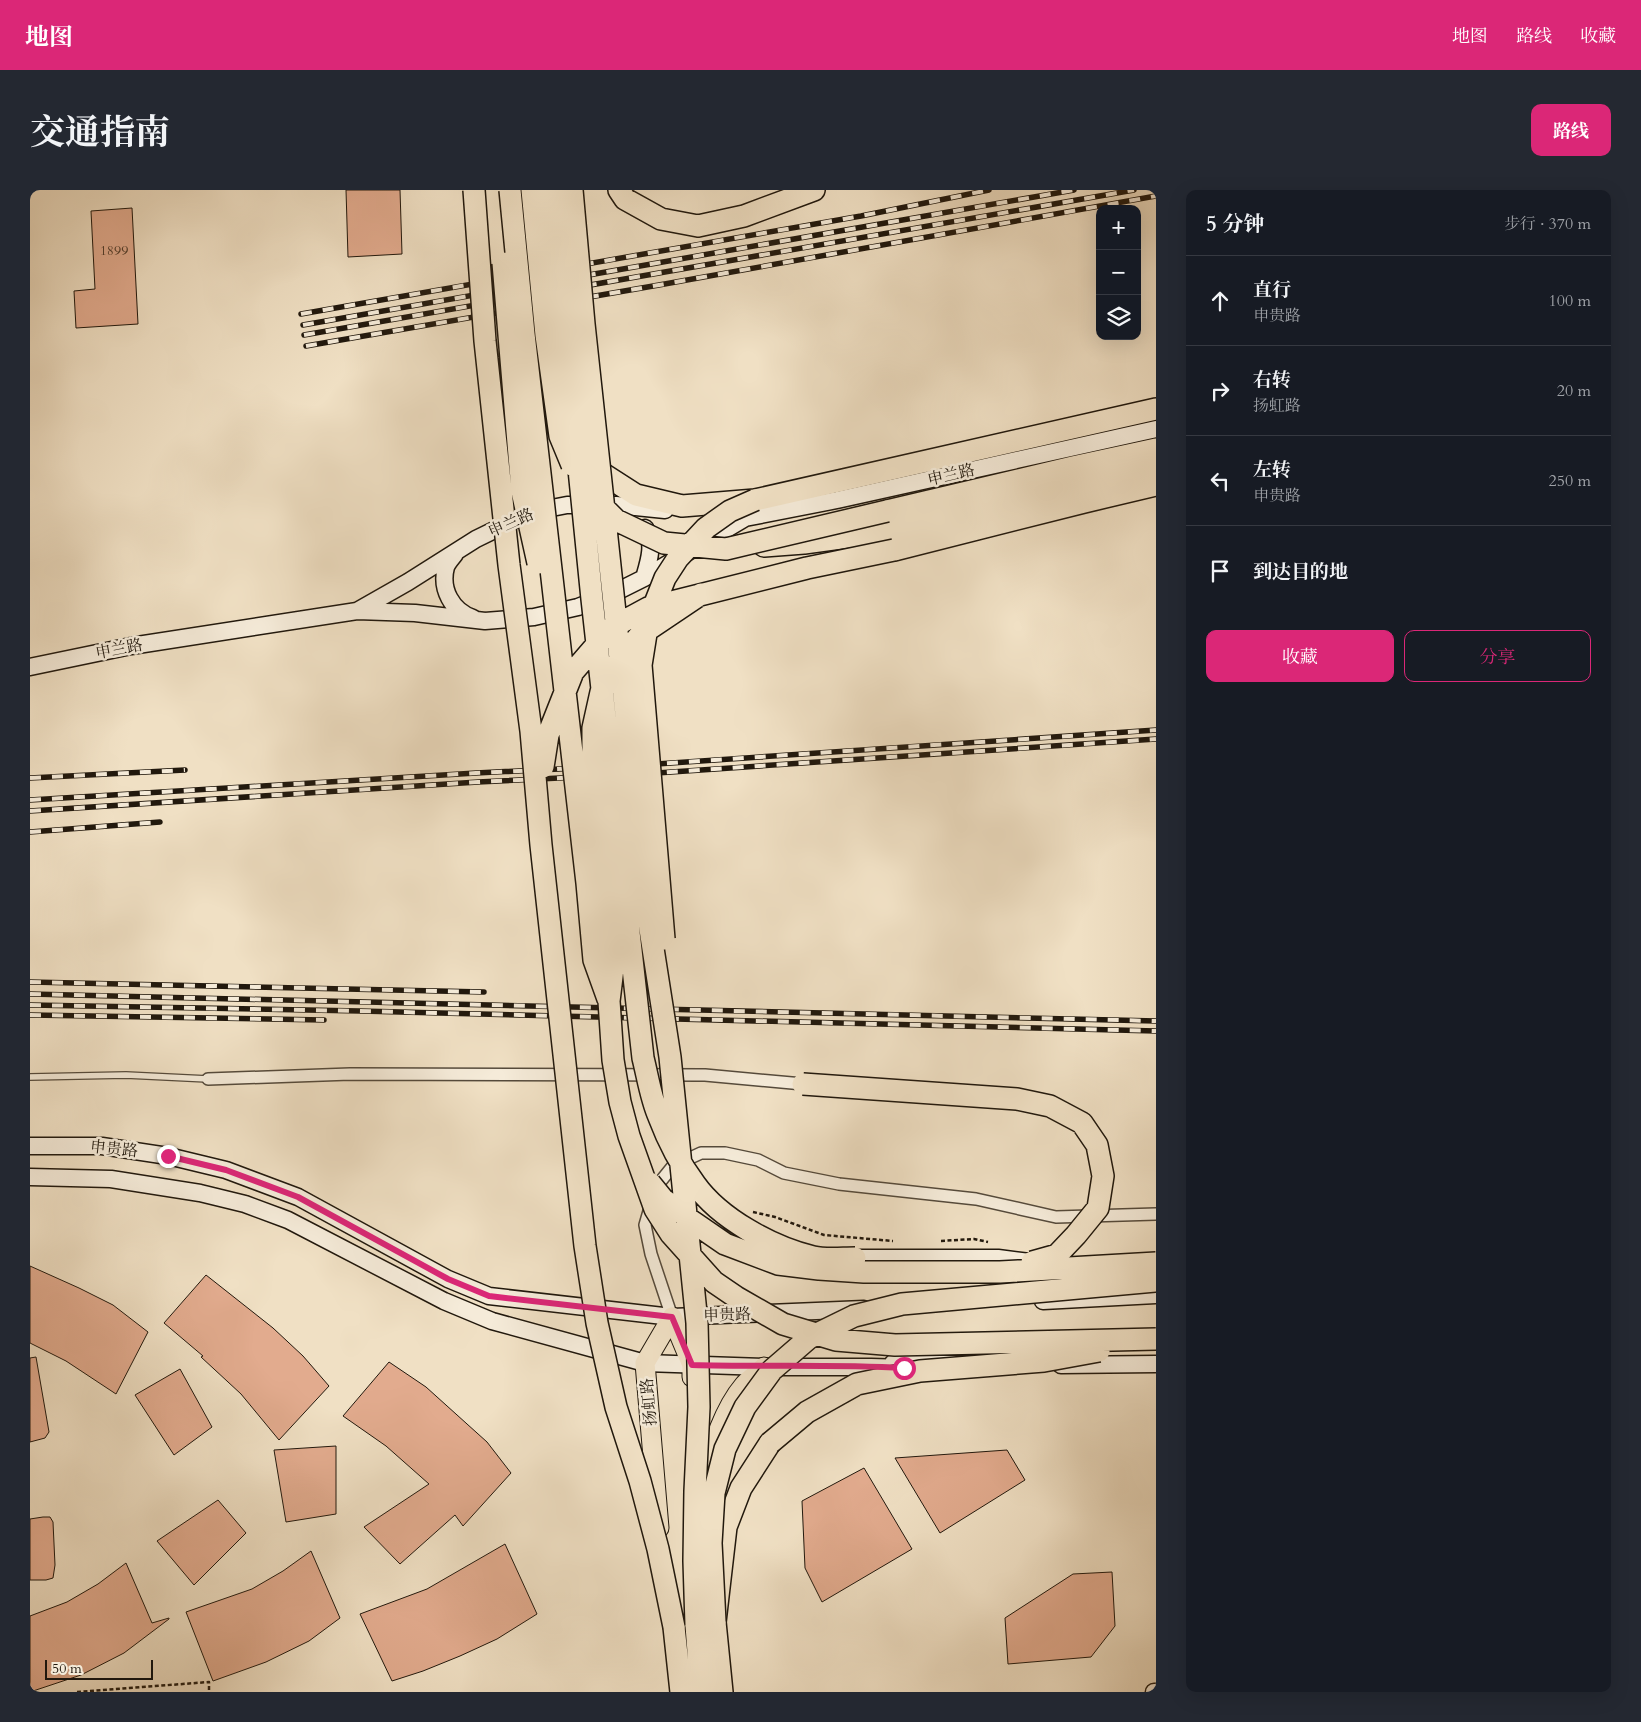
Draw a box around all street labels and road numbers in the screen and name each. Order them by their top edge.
street label: 申兰路 [925,459,977,491]
street label: 申兰路 [485,503,537,543]
street label: 申兰路 [93,634,145,664]
street label: 申贵路 [89,1136,139,1162]
street label: 申贵路 [703,1303,751,1327]
street label: 扬虹路 [636,1377,662,1427]

